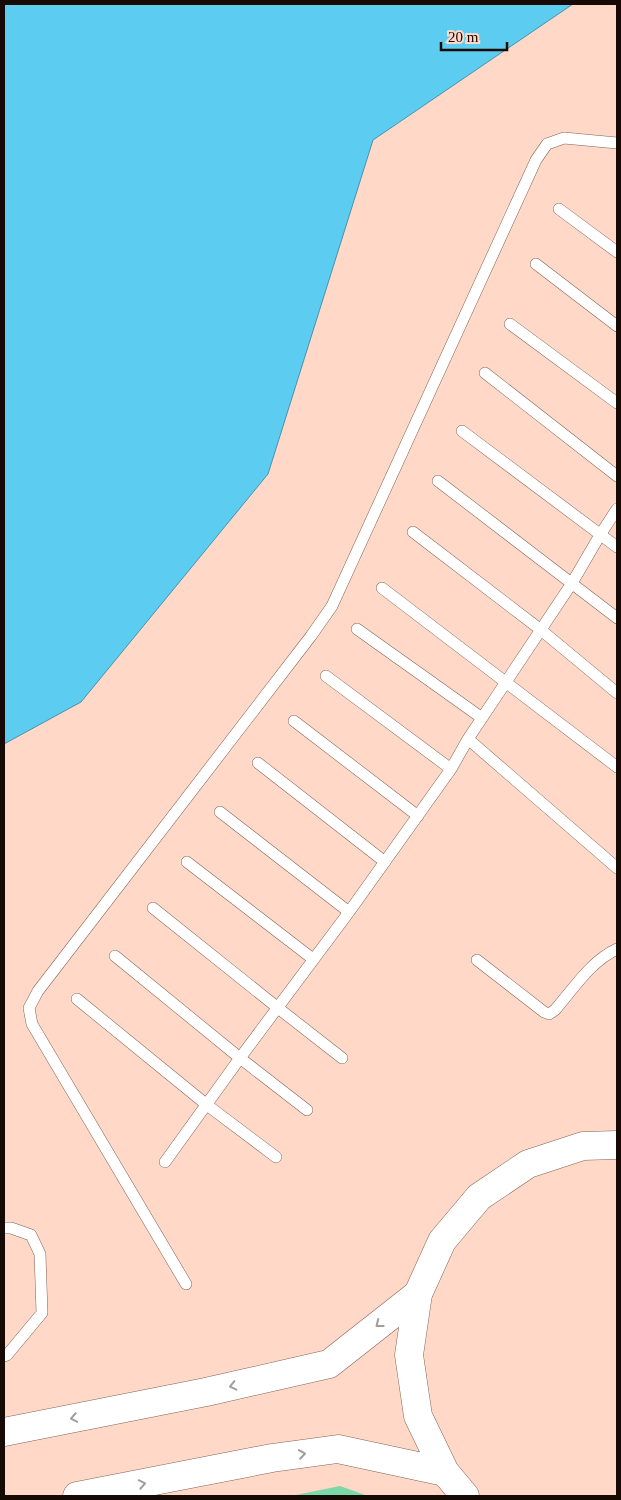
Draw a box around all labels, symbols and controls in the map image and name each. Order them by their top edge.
scale bar [441,20,507,52]
text: 20 m [448,29,479,45]
one-way arrow [376,1318,385,1327]
one-way arrow [229,1380,238,1391]
one-way arrow [70,1412,78,1423]
one-way arrow [298,1449,306,1460]
one-way arrow [138,1479,147,1489]

